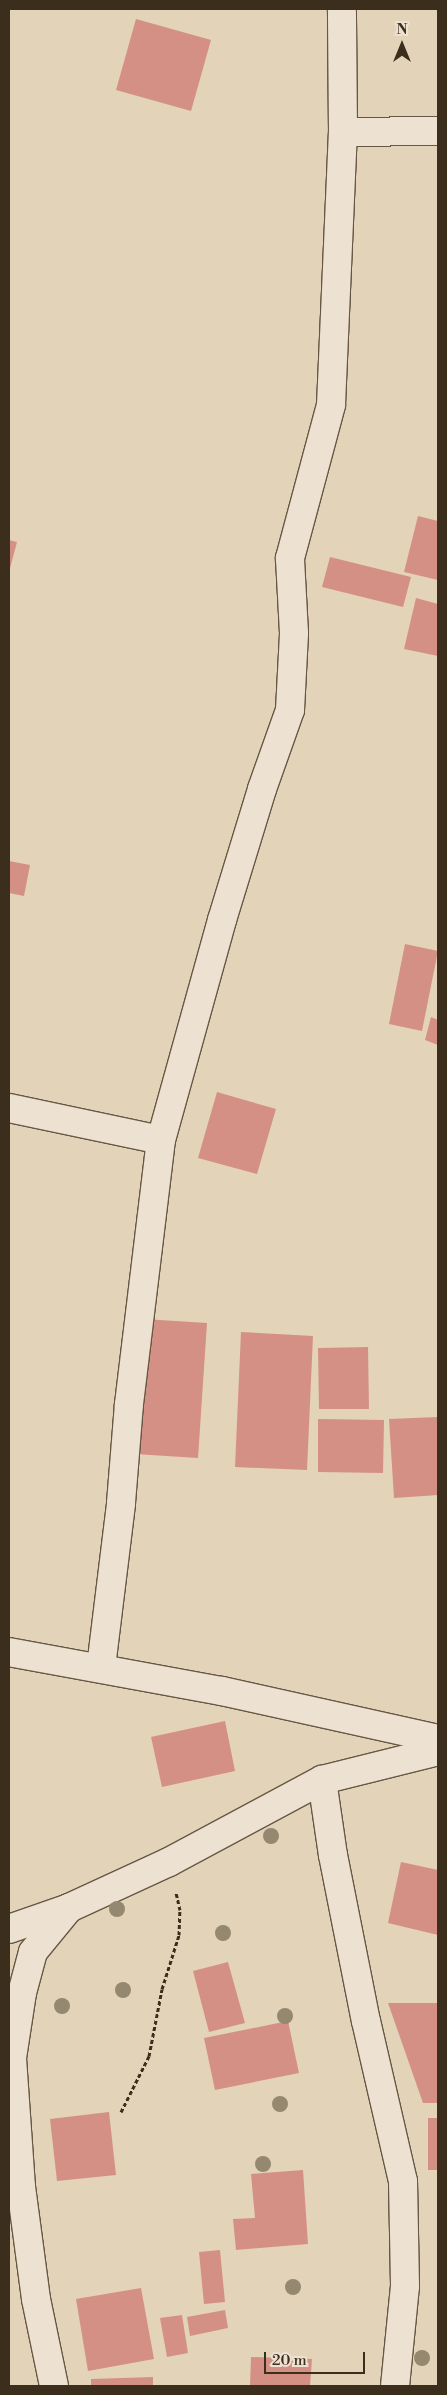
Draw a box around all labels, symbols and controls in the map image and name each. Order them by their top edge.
north arrow [377,20,427,70]
text: N [396,21,408,39]
scale bar [267,2342,368,2374]
text: 20 m [272,2351,307,2370]

